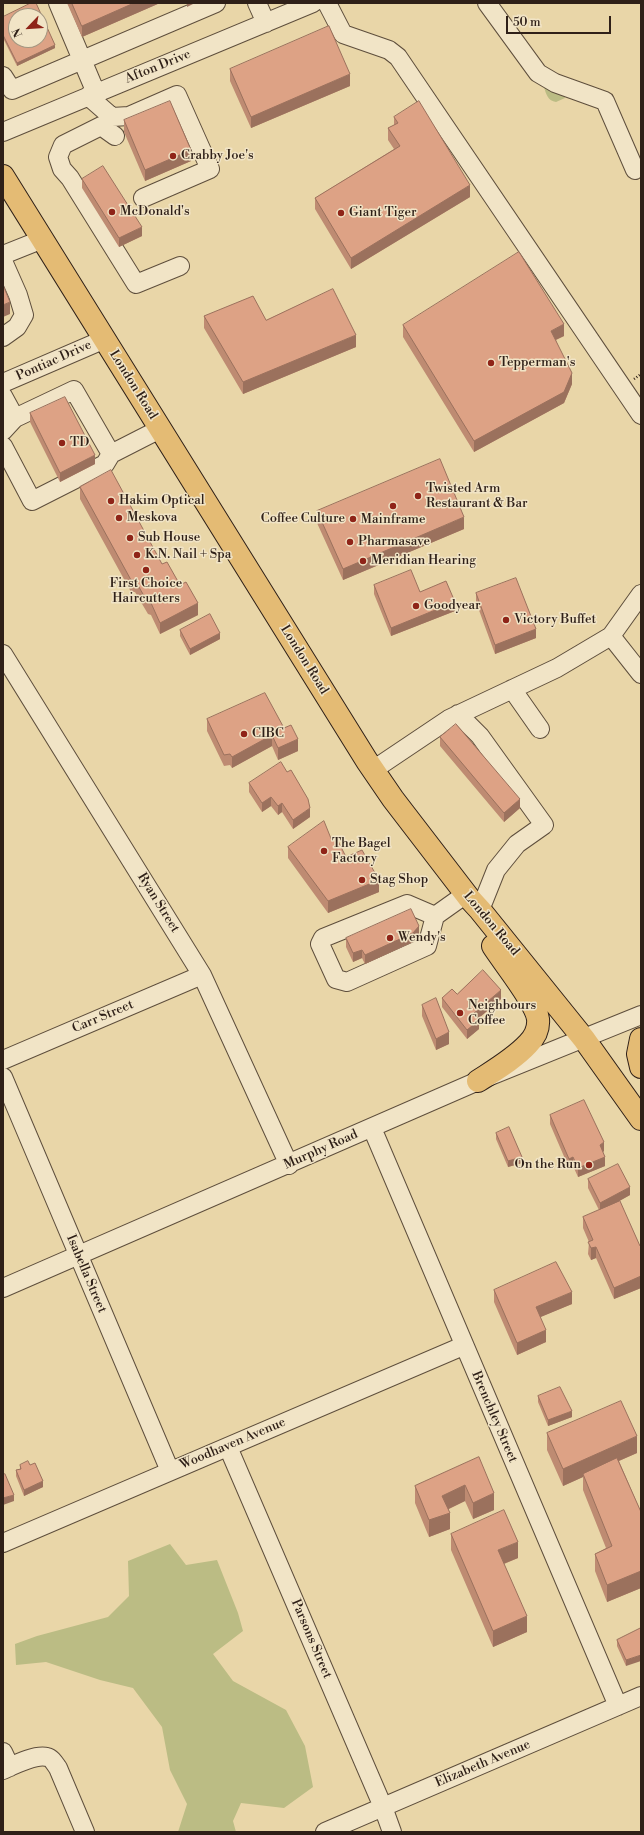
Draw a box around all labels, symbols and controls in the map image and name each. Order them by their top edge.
north arrow [8,8,48,48]
scale bar [508,8,613,34]
text: 50 m [513,15,541,30]
text: N [10,26,26,40]
street label: Afton Drive [123,47,193,87]
place label: Crabby Joe's [181,148,254,164]
marker: Crabby Joe's [168,151,178,161]
place label: McDonald's [120,204,190,220]
place label: Giant Tiger [349,205,417,221]
marker: McDonald's [107,207,117,217]
marker: Giant Tiger [336,208,346,218]
street label: Pontiac Drive [14,337,94,385]
street label: London Road [105,347,161,423]
place label: Tepperman's [499,355,575,371]
marker: Tepperman's [486,358,496,368]
place label: TD [70,435,89,451]
marker: TD [57,438,67,448]
place label: Twisted Arm Restaurant & Bar [426,481,528,512]
marker: Twisted Arm Restaurant & Bar [413,491,423,501]
place label: Hakim Optical [119,493,205,509]
marker: Hakim Optical [106,496,116,506]
marker: Mainframe [388,501,398,511]
place label: Meskova [127,510,177,526]
place label: Coffee Culture [261,511,345,527]
place label: Mainframe [361,512,425,528]
marker: Meskova [114,513,124,523]
marker: Coffee Culture [348,514,358,524]
place label: Sub House [138,530,200,546]
marker: Sub House [125,533,135,543]
place label: Pharmasave [358,534,430,550]
marker: Pharmasave [345,537,355,547]
place label: K.N. Nail + Spa [145,547,231,563]
marker: K.N. Nail + Spa [132,550,142,560]
place label: Meridian Hearing [371,553,476,569]
marker: Meridian Hearing [358,556,368,566]
marker: First Choice Haircutters [141,565,151,575]
place label: First Choice Haircutters [110,576,182,607]
place label: Goodyear [424,598,481,614]
marker: Goodyear [411,601,421,611]
place label: Victory Buffet [514,612,596,628]
marker: Victory Buffet [501,615,511,625]
street label: London Road [276,622,332,698]
place label: CIBC [252,726,284,742]
marker: CIBC [239,729,249,739]
place label: The Bagel Factory [332,836,391,867]
marker: The Bagel Factory [319,846,329,856]
street label: Ryan Street [134,870,182,936]
place label: Stag Shop [370,872,428,888]
marker: Stag Shop [357,875,367,885]
street label: London Road [460,889,522,959]
place label: Wendy's [398,930,446,946]
marker: Wendy's [385,933,395,943]
street label: Carr Street [70,997,136,1037]
place label: Neighbours Coffee [468,998,536,1029]
marker: Neighbours Coffee [455,1008,465,1018]
street label: Murphy Road [282,1127,360,1173]
place label: On the Run [515,1157,581,1173]
marker: On the Run [584,1160,594,1170]
street label: Isabella Street [63,1233,109,1315]
street label: Brenchley Street [468,1369,520,1465]
street label: Woodhaven Avenue [178,1415,288,1473]
street label: Parsons Street [287,1597,335,1681]
street label: Elizabeth Avenue [433,1737,533,1791]

